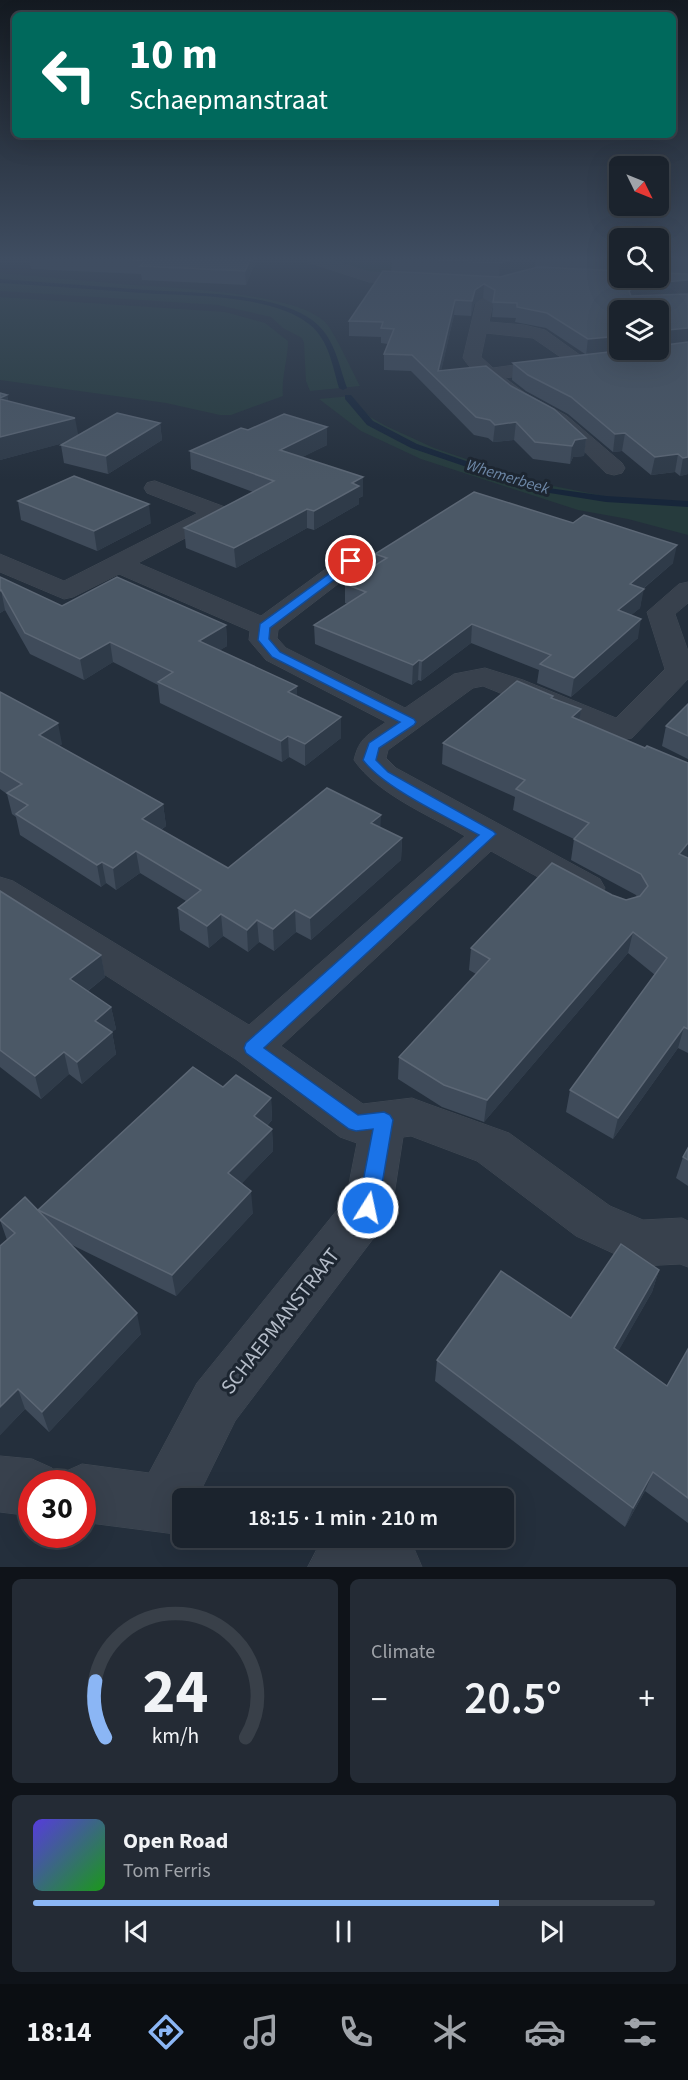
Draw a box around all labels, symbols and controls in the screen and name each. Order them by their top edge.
text: 10 m [129,25,218,85]
icon: left [30,36,108,114]
text: Schaepmanstraat [129,81,328,120]
north arrow [609,156,669,216]
map controls [609,156,669,360]
button: search [609,228,669,288]
button: layers [609,300,669,360]
water label: Whemerbeek [464,454,553,500]
pin [325,535,376,586]
icon: arrive [334,544,367,577]
position arrow [336,1176,400,1240]
street label: SCHAEPMANSTRAAT [213,1242,347,1400]
speed limit sign: 30 [18,1470,96,1548]
text: 18:15 · 1 min · 210 m [248,1502,438,1534]
text: Climate [371,1638,435,1666]
text: 24 [142,1648,208,1737]
text: 20.5° [464,1667,562,1731]
text: − [371,1676,387,1723]
text: + [639,1676,655,1723]
text: km/h [151,1721,199,1752]
text: Open Road [123,1825,228,1857]
text: Tom Ferris [123,1857,211,1885]
icon: previous [120,1915,153,1948]
icon: pause [327,1915,360,1948]
icon: next [535,1915,568,1948]
icon: directions [145,2011,187,2053]
icon: music [240,2011,282,2053]
icon: phone [335,2011,377,2053]
icon: climate [429,2011,471,2053]
icon: car [524,2011,566,2053]
icon: filters [619,2011,661,2053]
text: 18:14 [26,2013,92,2052]

